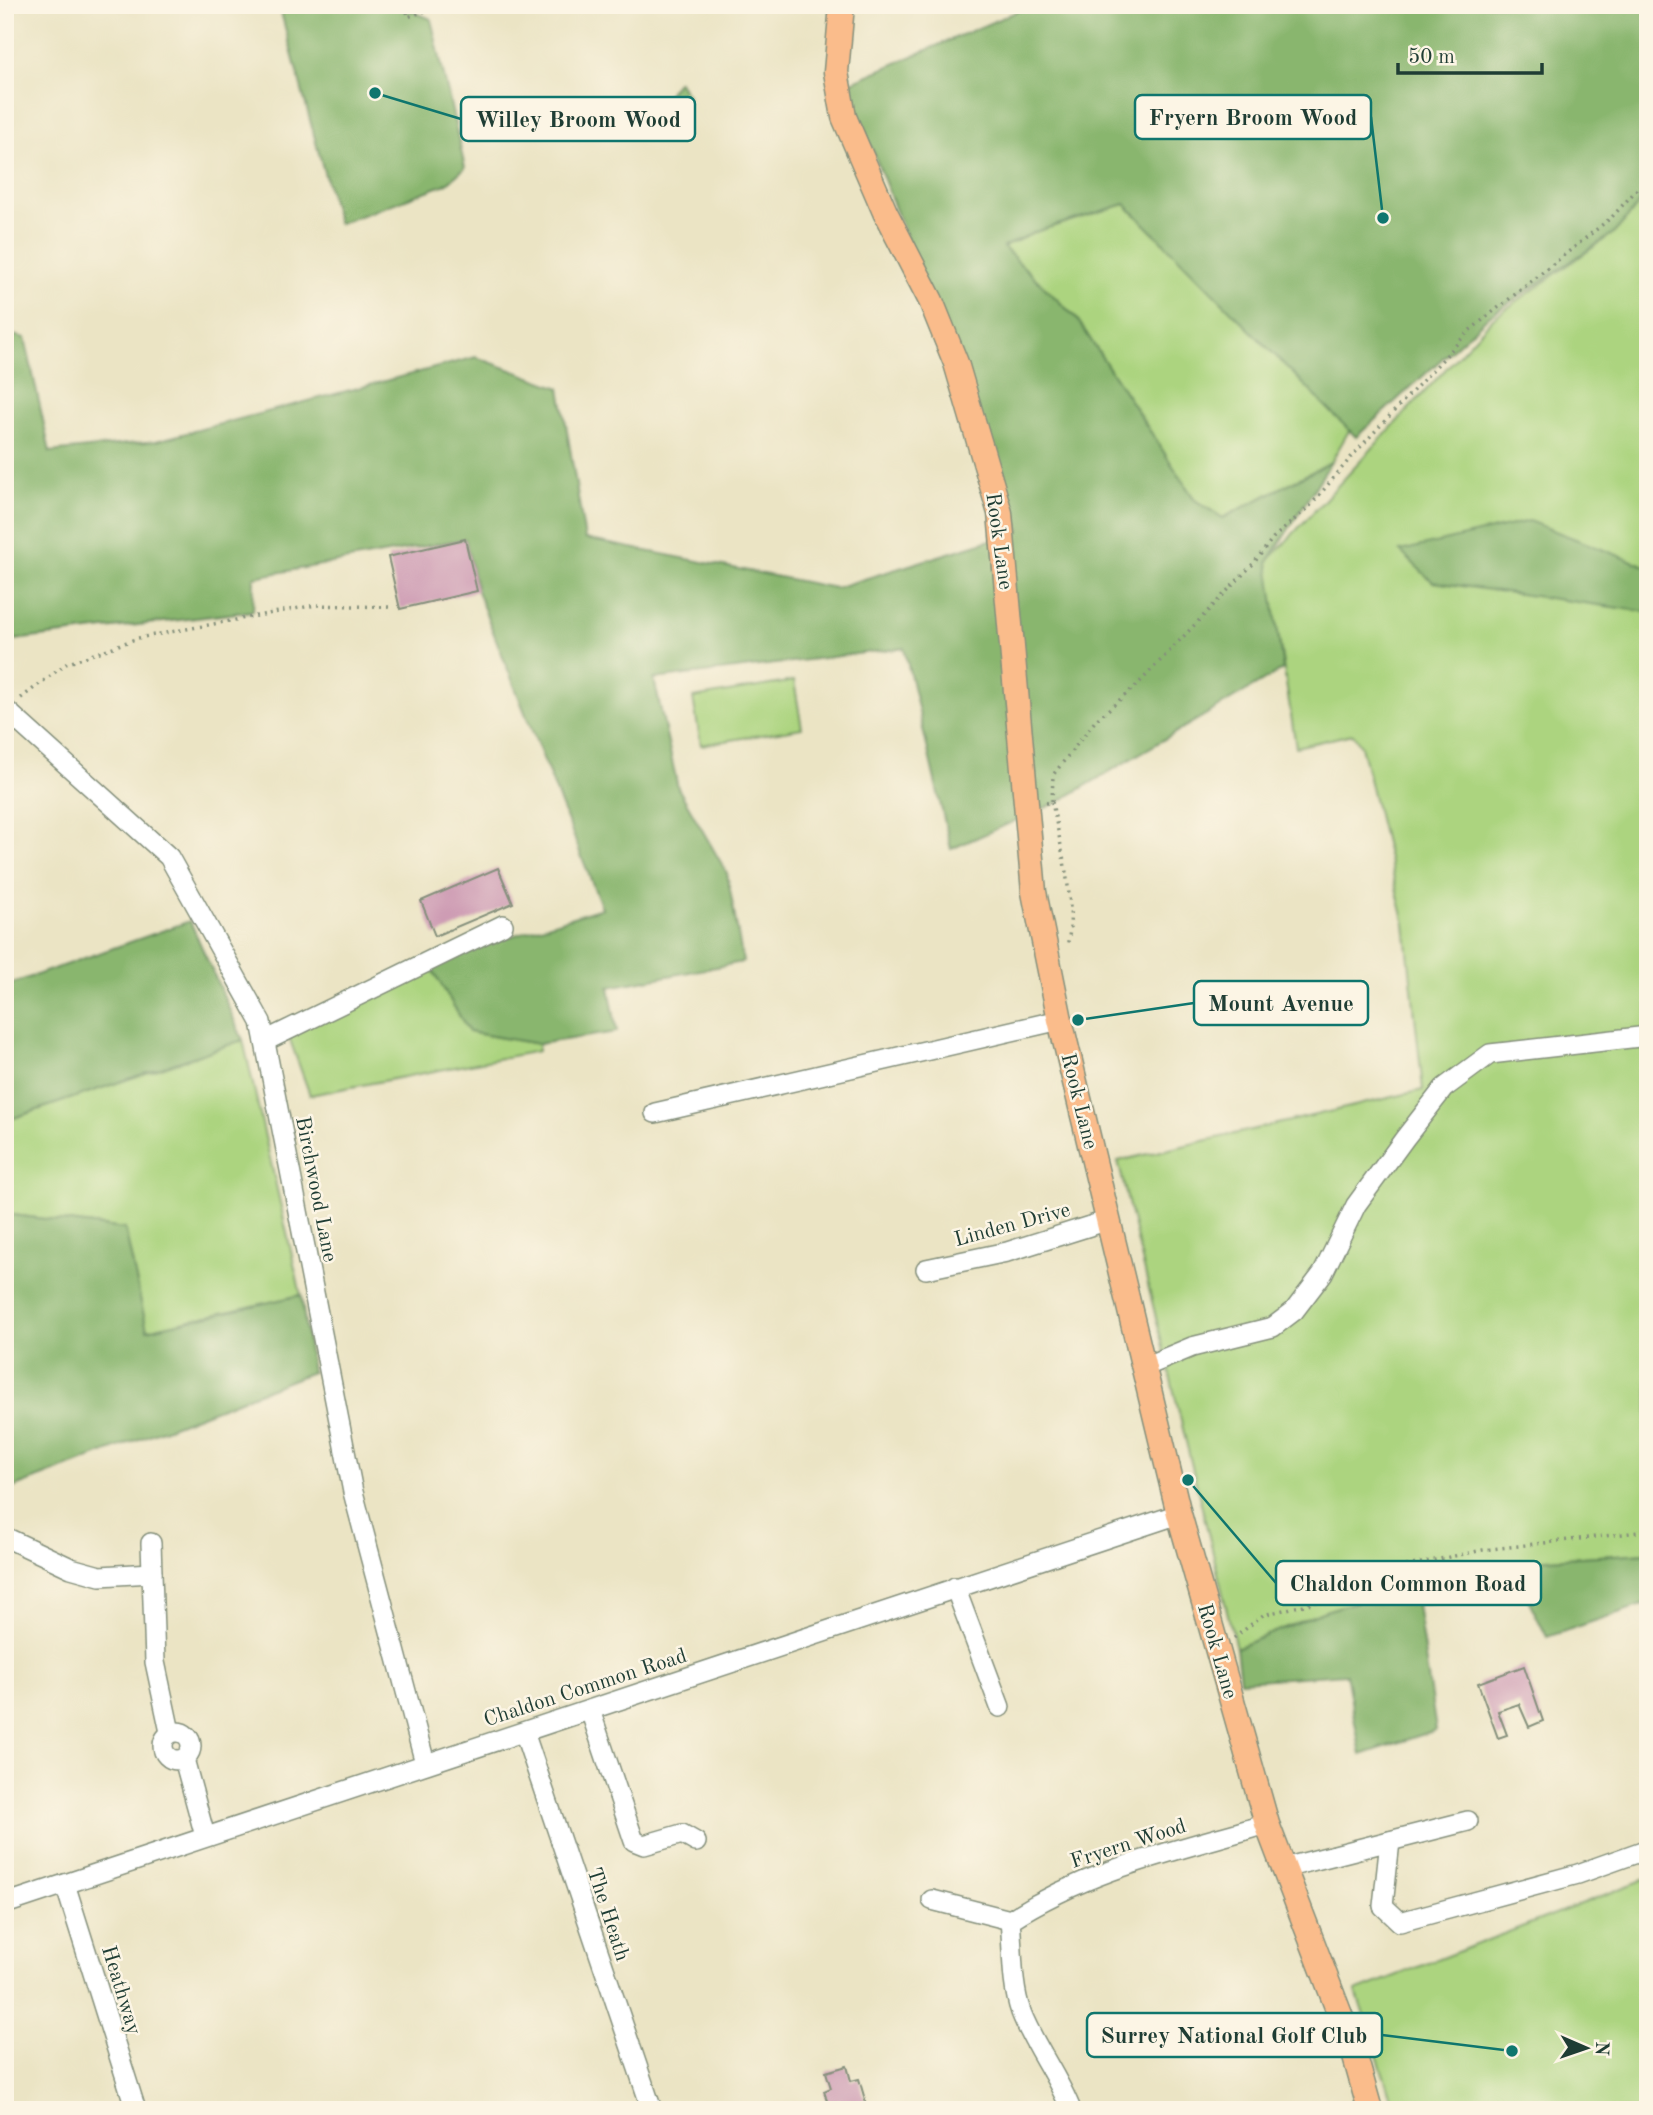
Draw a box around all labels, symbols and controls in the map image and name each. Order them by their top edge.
scale bar [1398,32,1541,76]
text: 50 m [1408,47,1455,68]
callout: Fryern Broom Wood [1135,95,1371,139]
callout: Willey Broom Wood [461,97,695,141]
text: Fryern Broom Wood [1149,107,1357,130]
text: Willey Broom Wood [475,109,681,132]
street label: Rook Lane [981,491,1016,591]
callout: Mount Avenue [1194,981,1368,1025]
text: Mount Avenue [1208,993,1354,1016]
street label: Rook Lane [1056,1051,1101,1152]
street label: Birchwood Lane [291,1115,340,1264]
street label: Linden Drive [952,1200,1073,1251]
callout: Chaldon Common Road [1276,1561,1541,1605]
text: Chaldon Common Road [1290,1573,1526,1596]
street label: Rook Lane [1193,1601,1240,1701]
street label: Chaldon Common Road [481,1646,690,1731]
street label: Fryern Wood [1068,1816,1189,1873]
street label: The Heath [583,1865,633,1964]
street label: Heathway [97,1943,144,2038]
callout: Surrey National Golf Club [1087,2013,1382,2057]
north arrow [1552,2014,1622,2084]
text: Surrey National Golf Club [1100,2025,1368,2048]
text: N [1591,2041,1610,2057]

